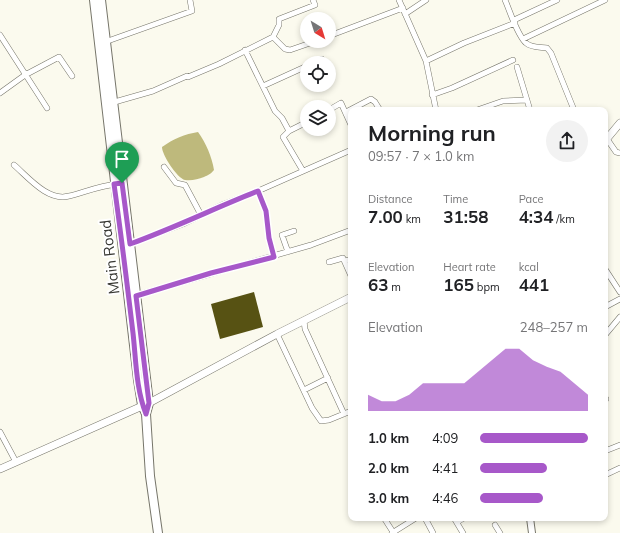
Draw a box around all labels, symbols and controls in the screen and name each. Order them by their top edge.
north arrow [300,12,336,48]
map controls [300,12,336,136]
button: locate [300,56,336,92]
button: layers [300,100,336,136]
text: Morning run [368,119,496,147]
button: share [546,120,588,162]
pin [105,142,139,183]
icon: arrive [111,148,133,170]
text: 09:57 · 7 × 1.0 km [368,148,474,164]
text: Distance [368,192,412,206]
text: Time [443,192,468,206]
text: Pace [519,192,543,206]
text: 7.00 [368,206,403,227]
text: 31:58 [443,206,488,227]
text: 4:34 [519,206,553,227]
text: km [403,212,421,226]
text: /km [553,212,575,226]
street label: Main Road [96,219,123,295]
text: Elevation [368,260,415,274]
text: Heart rate [443,260,496,274]
text: kcal [519,260,539,274]
text: 63 [368,274,388,295]
text: 165 [443,274,474,295]
text: 441 [519,274,549,295]
text: m [388,280,401,294]
text: bpm [474,280,500,294]
text: Elevation [368,319,423,335]
text: 248–257 m [520,319,588,335]
text: 1.0 km [368,430,409,446]
text: 4:09 [432,430,458,446]
text: 2.0 km [368,460,409,476]
text: 4:41 [432,460,458,476]
text: 3.0 km [368,490,409,506]
text: 4:46 [432,490,458,506]

